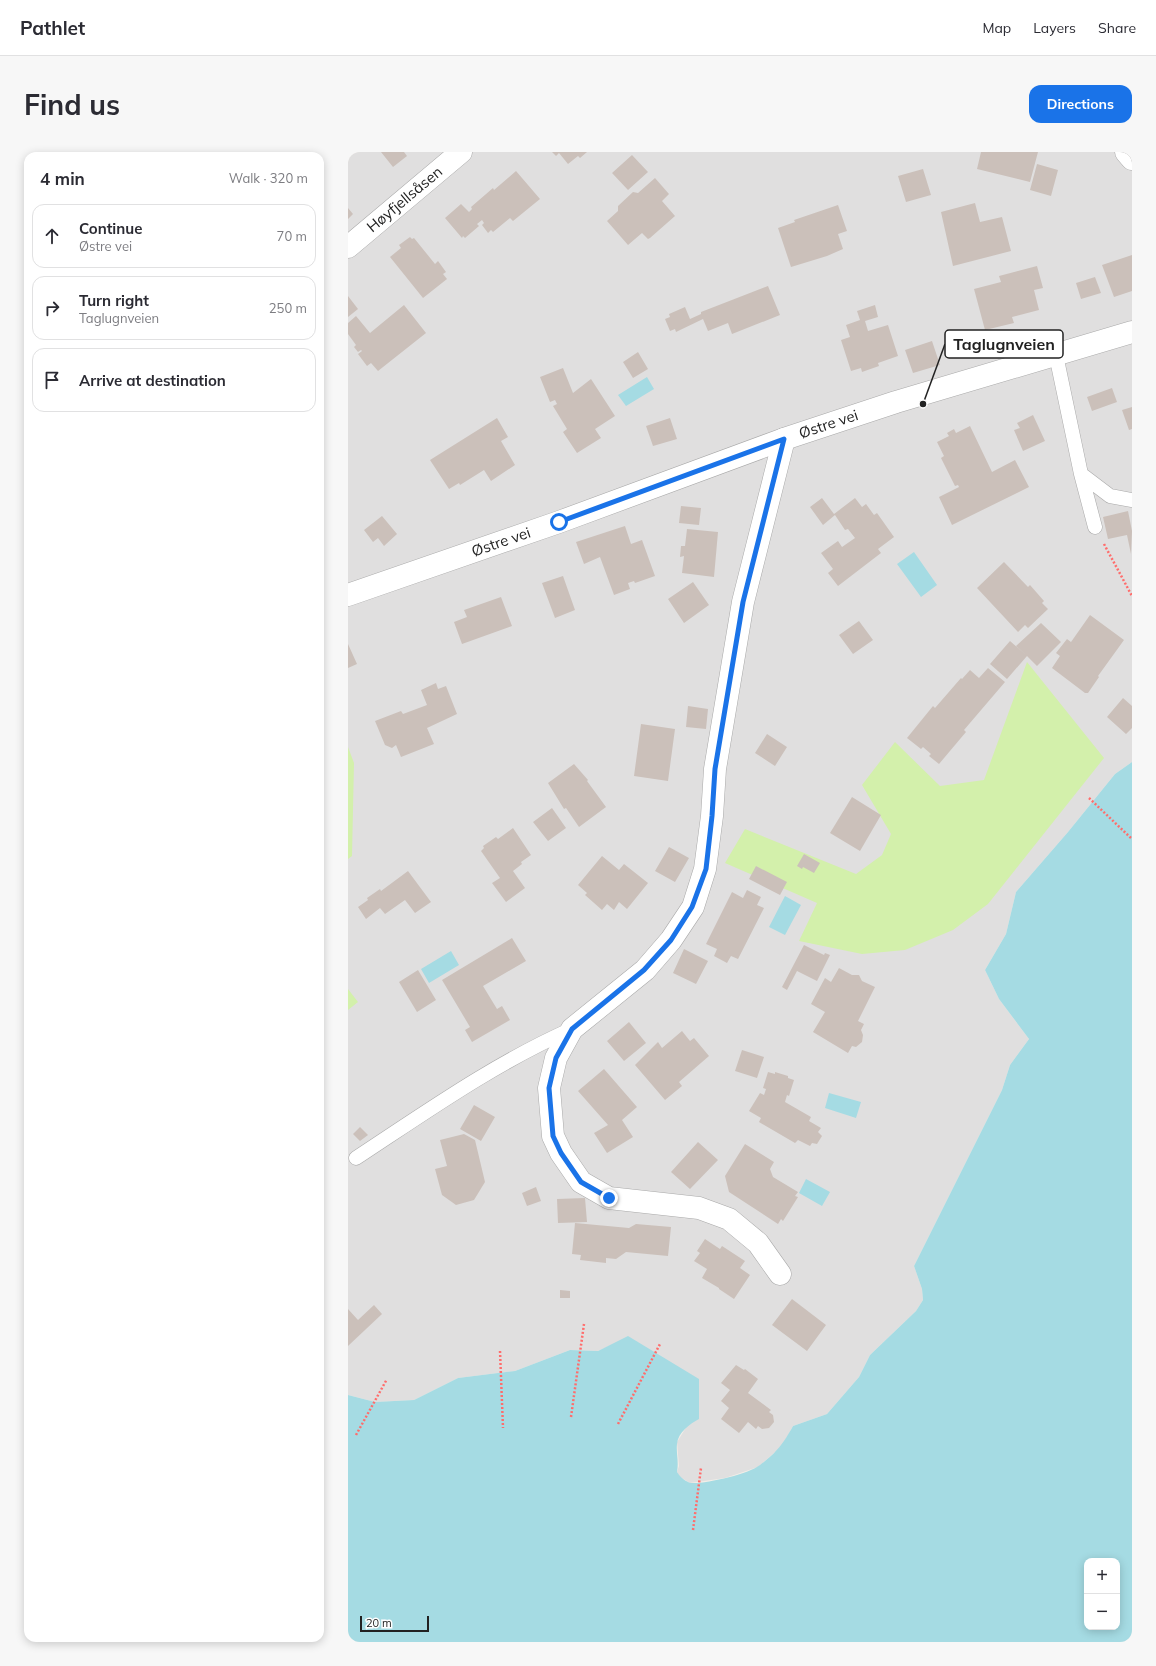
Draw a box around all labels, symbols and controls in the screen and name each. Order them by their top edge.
text: Pathlet [20,16,85,40]
text: Map [982,19,1011,37]
text: Layers [1033,19,1076,37]
text: Share [1098,19,1136,37]
button: Directions [1029,85,1132,123]
text: Find us [24,87,120,122]
street label: Høyfjellsåsen [363,162,446,236]
text: 4 min [40,168,85,189]
text: Walk · 320 m [229,170,308,186]
text: Continue [79,219,142,238]
icon: ahead [41,225,63,247]
text: 70 m [277,228,307,244]
text: Østre vei [79,238,132,254]
text: Turn right [79,291,149,310]
icon: right [41,297,63,319]
text: 250 m [269,300,307,316]
text: Taglugnveien [79,310,159,326]
callout: Taglugnveien [945,330,1063,358]
text: Taglugnveien [953,334,1055,354]
icon: arrive [41,369,63,391]
text: Arrive at destination [79,371,226,390]
street label: Østre vei [796,405,860,442]
route start [550,513,568,531]
street label: Østre vei [469,523,533,561]
route end [600,1189,618,1207]
map controls [1084,1558,1120,1630]
button: + [1084,1558,1120,1594]
button: − [1084,1594,1120,1630]
scale bar [360,1614,429,1633]
text: 20 m [366,1616,392,1630]

